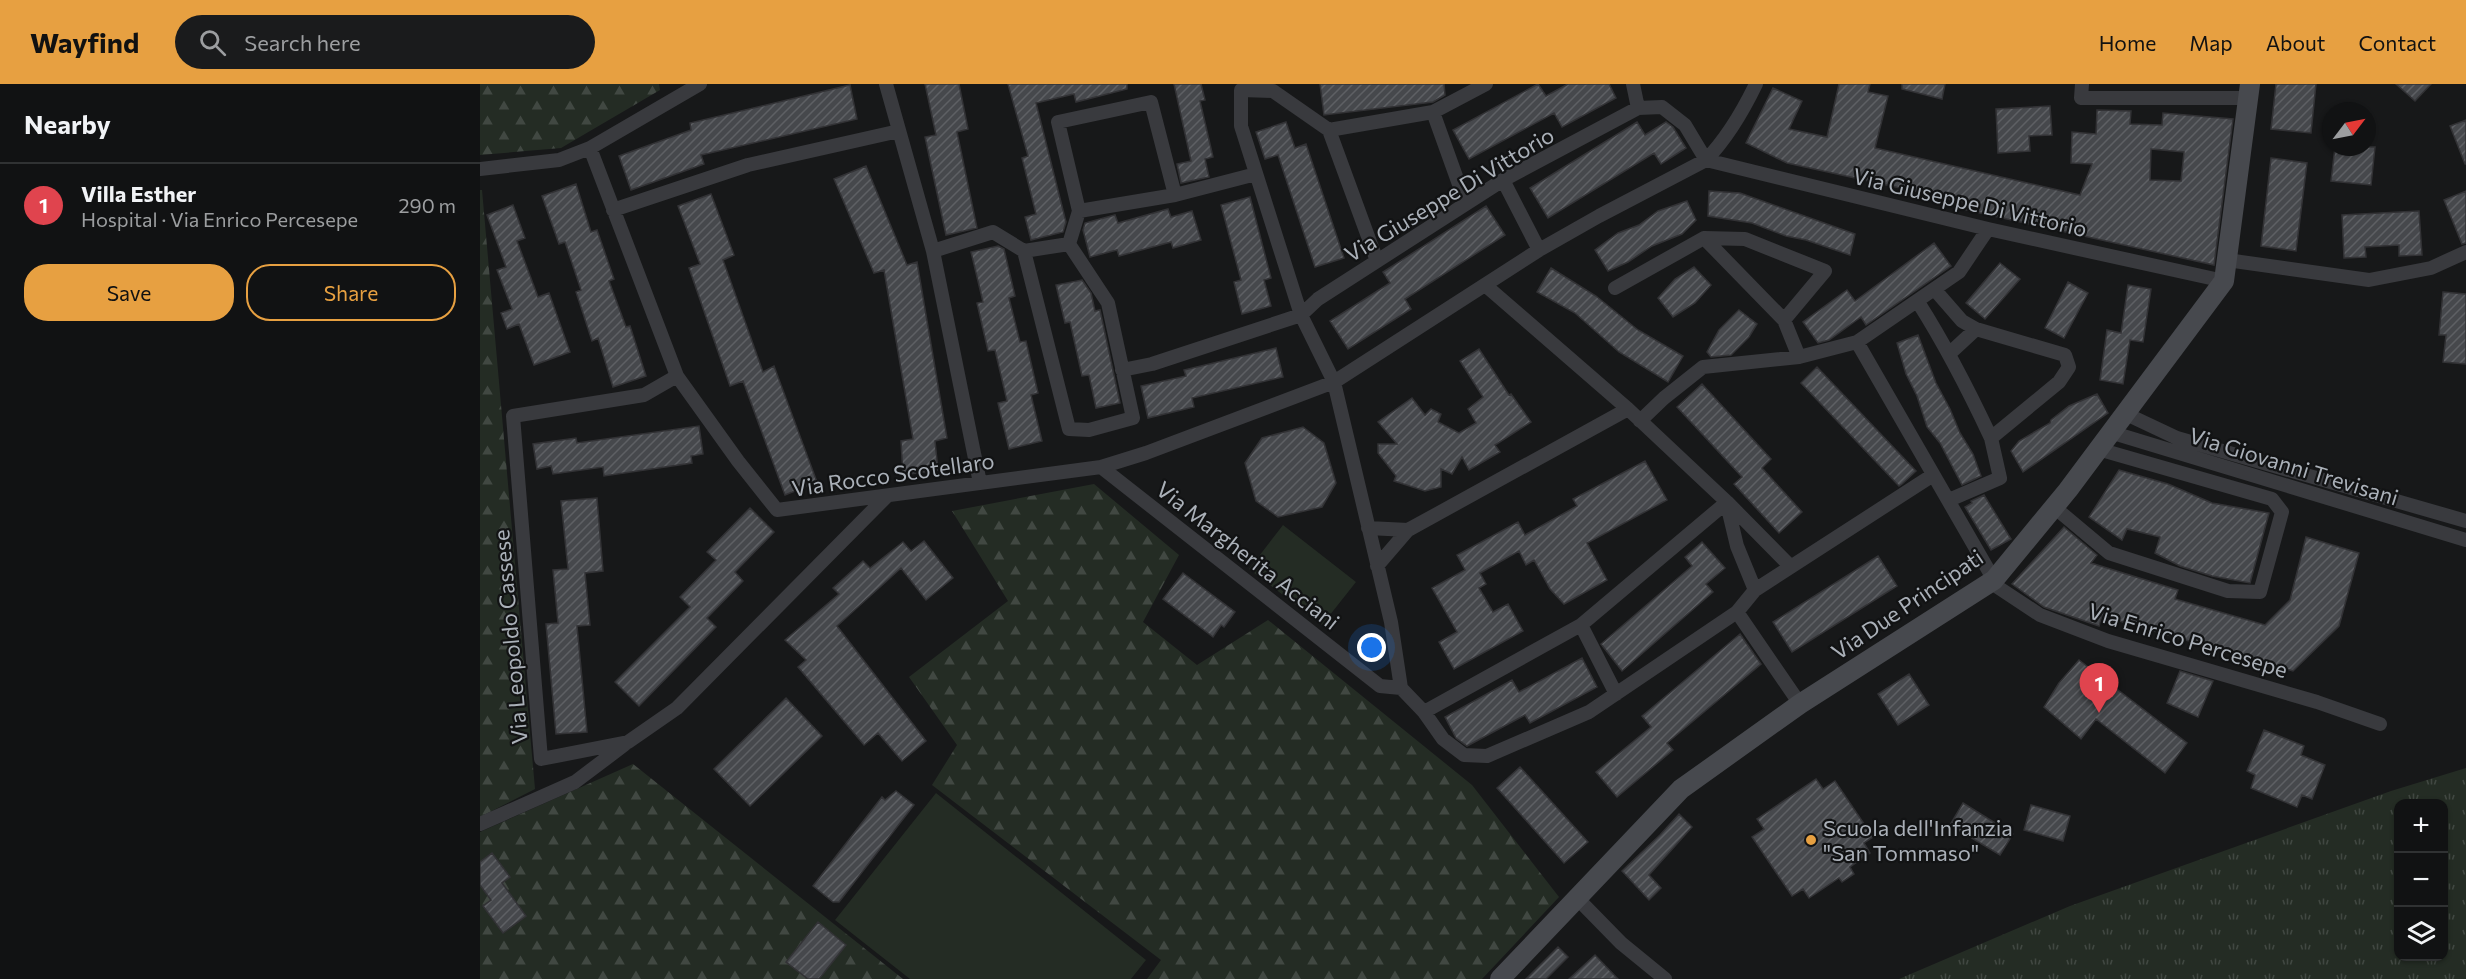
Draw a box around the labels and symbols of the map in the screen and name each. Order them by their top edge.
north arrow [2322,102,2376,156]
street label: Via Giuseppe Di Vittorio [1339,121,1559,267]
street label: Via Giuseppe Di Vittorio [1850,162,2090,242]
street label: Via Giovanni Trevisani [2186,421,2402,511]
street label: Via Rocco Scotellaro [790,446,996,502]
street label: Via Margherita Acciani [1151,475,1345,635]
street label: Via Leopoldo Cassese [487,529,533,745]
street label: Via Due Principati [1826,543,1988,665]
street label: Via Enrico Percesepe [2085,597,2291,683]
your location [1357,633,1386,662]
pin: 1 [2080,664,2118,713]
place label: Scuola dell'Infanzia "San Tommaso" [1823,814,2013,866]
marker: Scuola dell'Infanzia "San Tommaso" [1804,833,1818,847]

